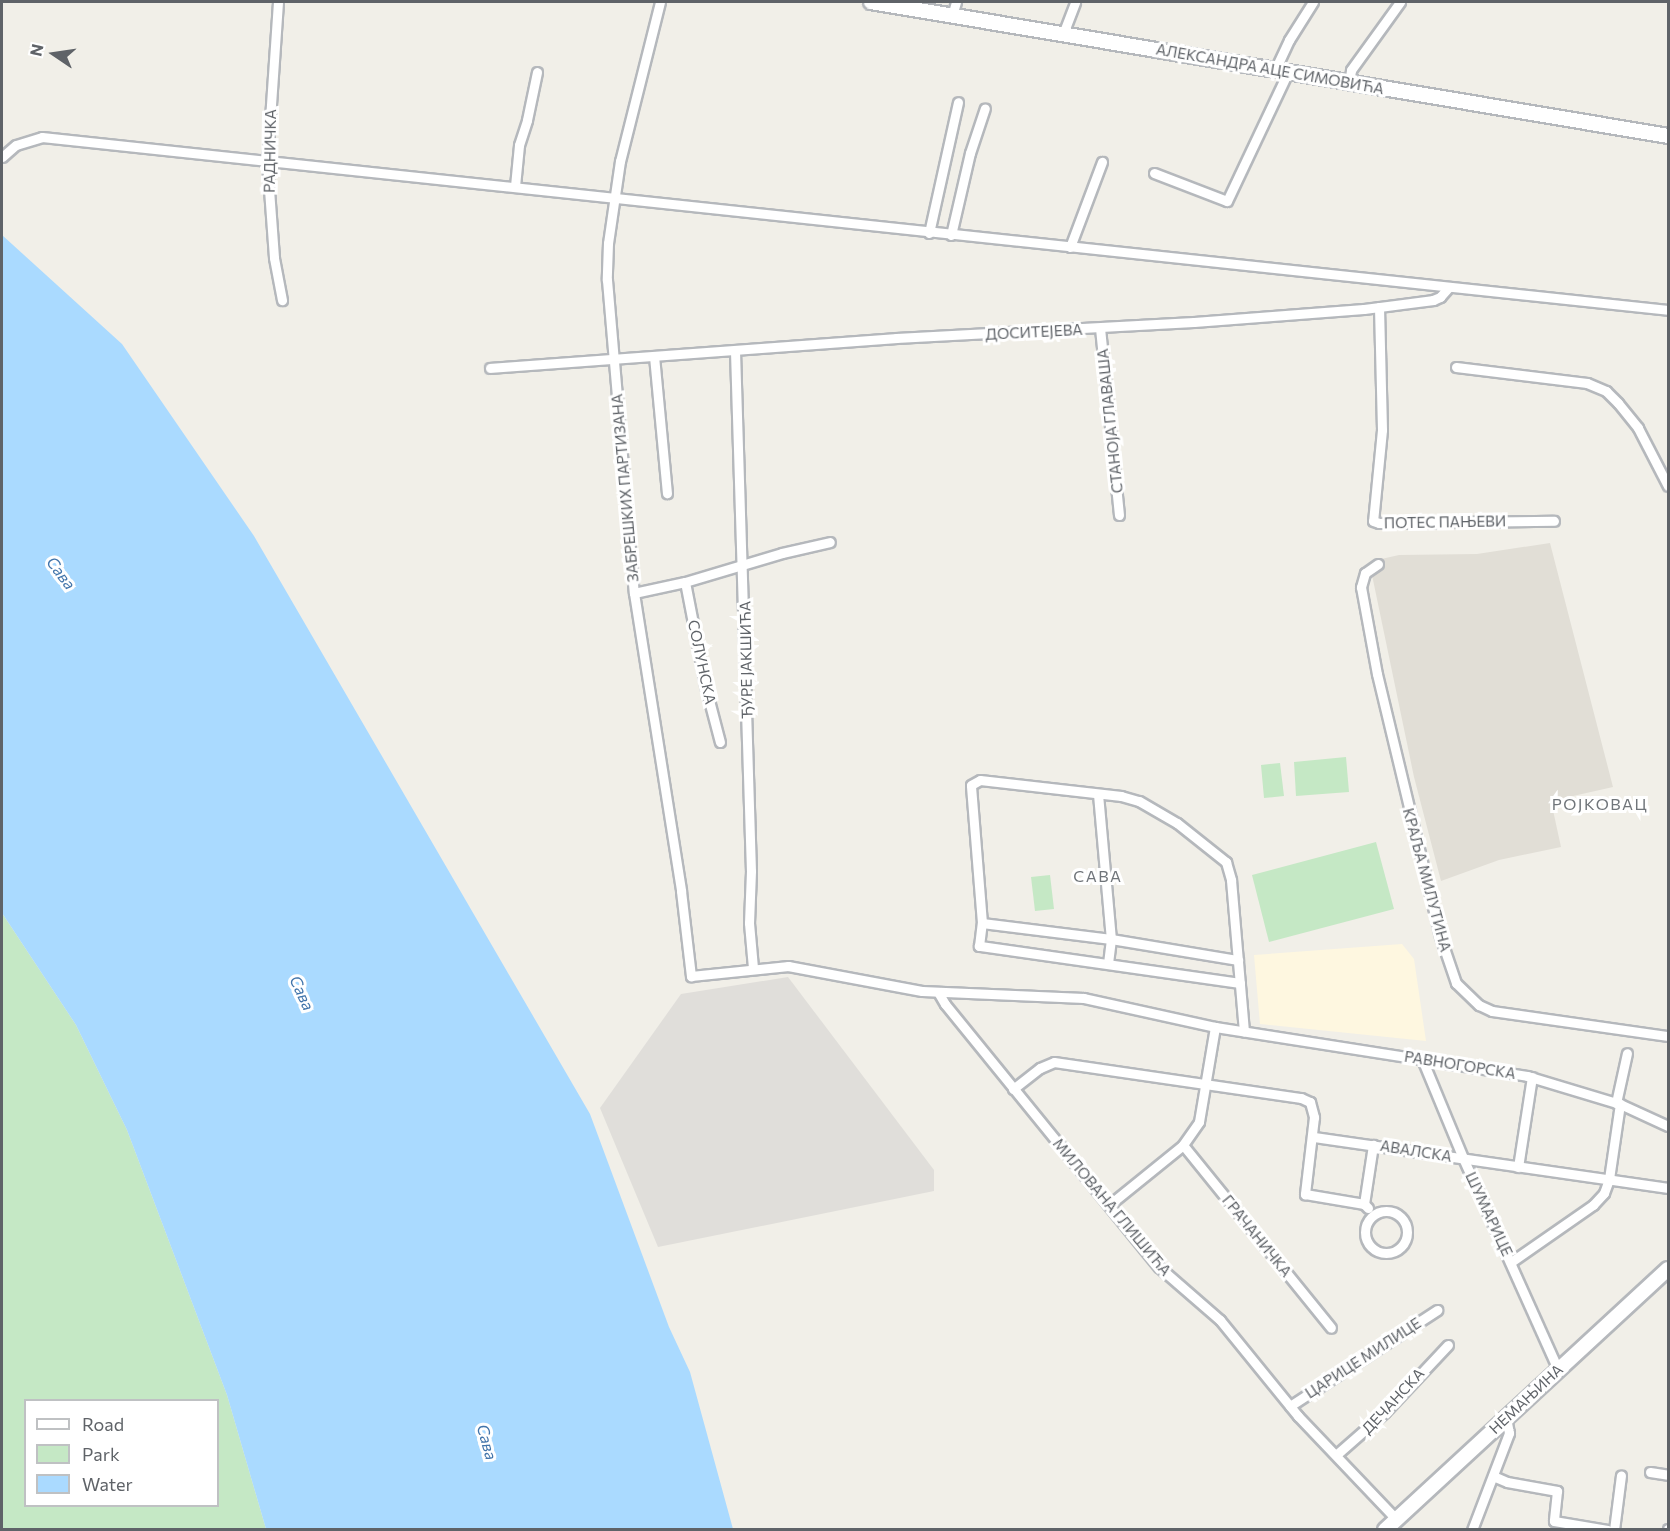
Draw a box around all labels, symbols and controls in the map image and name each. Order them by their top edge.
north arrow [24,24,84,84]
street label: АЛЕКСАНДРА АЦЕ СИМОВИЋА [1155,40,1385,98]
text: N [25,42,47,58]
street label: РАДНИЧКА [260,109,280,193]
street label: ДОСИТЕЈЕВА [985,320,1083,344]
street label: СТАНОЈА ГЛАВАША [1093,348,1127,494]
street label: ЗАБРЕШКИХ ПАРТИЗАНА [608,393,642,583]
street label: ПОТЕС ПАЊЕВИ [1384,512,1506,532]
water label: Сава [42,553,80,593]
street label: ЂУРЕ ЈАКШИЋА [736,601,756,719]
street label: СОЛУНСКА [684,618,720,706]
district label: РОЈКОВАЦ [1552,794,1648,814]
street label: КРАЉА МИЛУТИНА [1399,806,1455,954]
district label: САВА [1073,866,1123,886]
water label: Сава [286,973,318,1013]
street label: РАВНОГОРСКА [1403,1047,1517,1083]
street label: МИЛОВАНА ГЛИШИЋА [1049,1135,1175,1279]
street label: АВАЛСКА [1379,1136,1453,1166]
street label: ШУМАРИЦЕ [1462,1169,1516,1259]
street label: ГРАЧАНИЧКА [1218,1191,1296,1281]
street label: ЦАРИЦЕ МИЛИЦЕ [1302,1314,1424,1402]
street label: НЕМАЊИНА [1485,1360,1567,1438]
street label: ДЕЧАНСКА [1358,1364,1428,1438]
legend [24,1399,219,1507]
text: Road [82,1413,124,1435]
water label: Сава [473,1422,501,1462]
text: Park [82,1443,120,1465]
text: Water [82,1473,133,1495]

